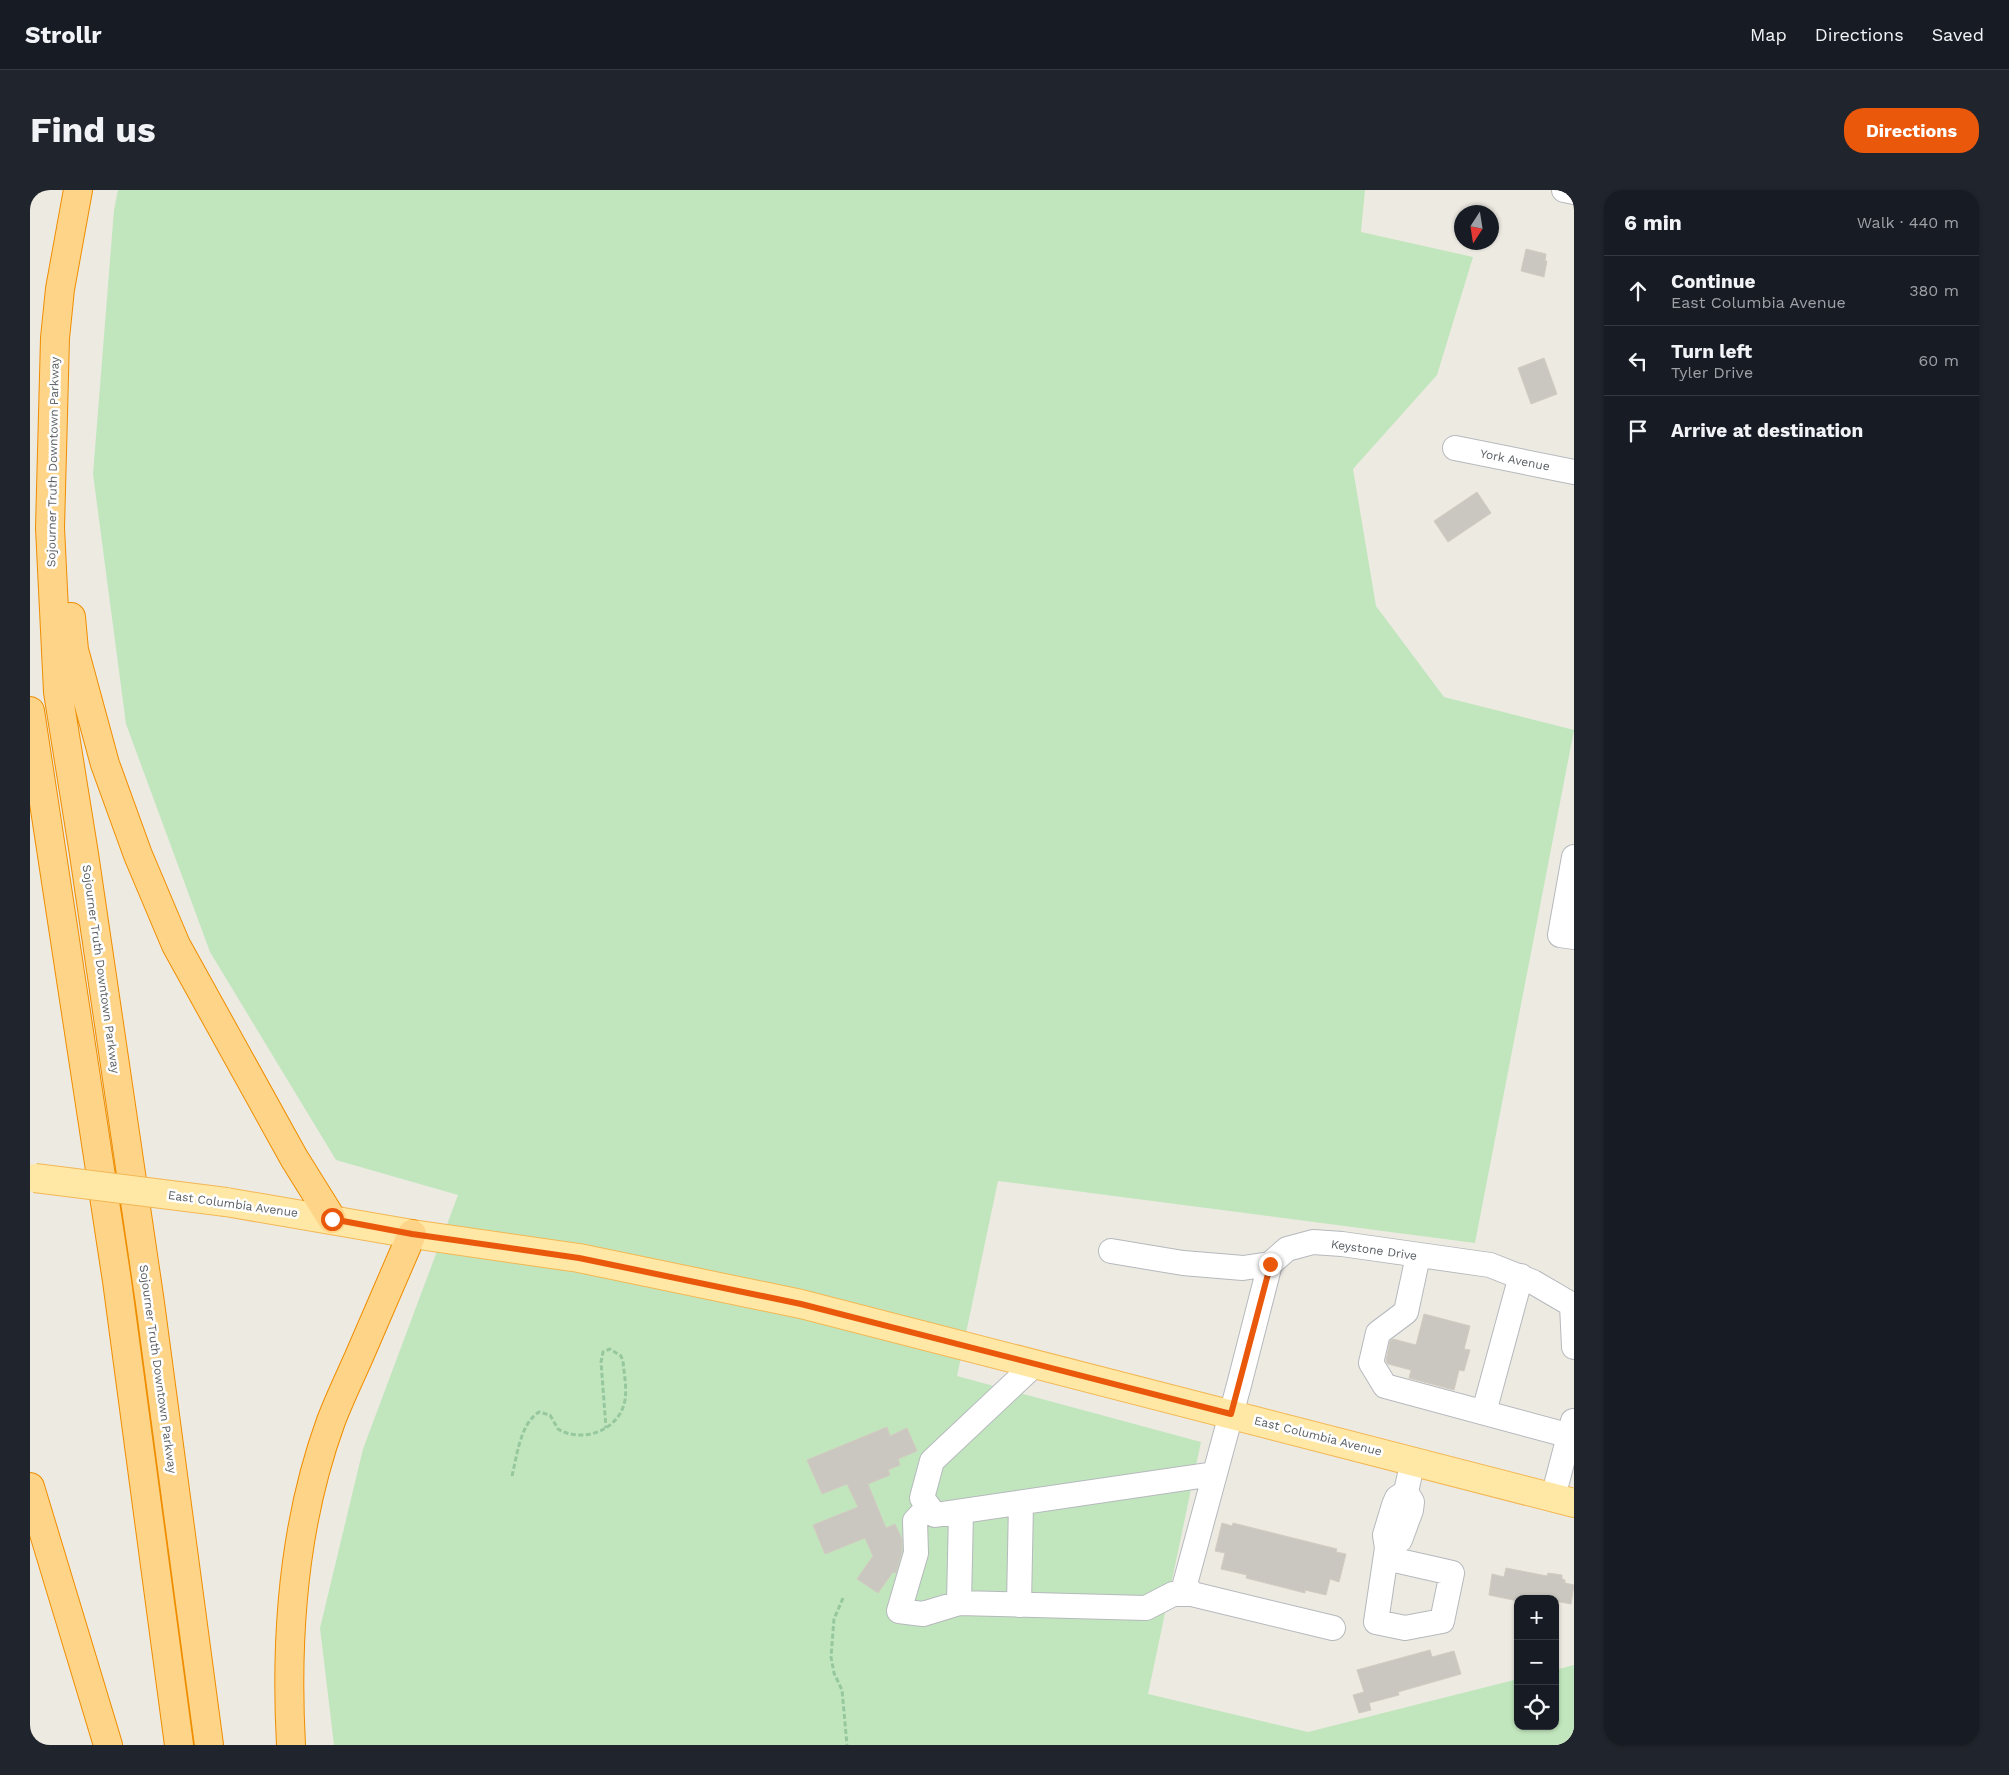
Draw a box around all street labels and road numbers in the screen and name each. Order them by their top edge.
street label: Sojourner Truth Downtown Parkway [44,356,62,567]
street label: York Avenue [1479,446,1551,474]
street label: Sojourner Truth Downtown Parkway [79,864,123,1075]
street label: East Columbia Avenue [167,1188,299,1220]
street label: Keystone Drive [1330,1237,1418,1263]
street label: Sojourner Truth Downtown Parkway [136,1264,180,1475]
street label: East Columbia Avenue [1253,1413,1383,1459]

